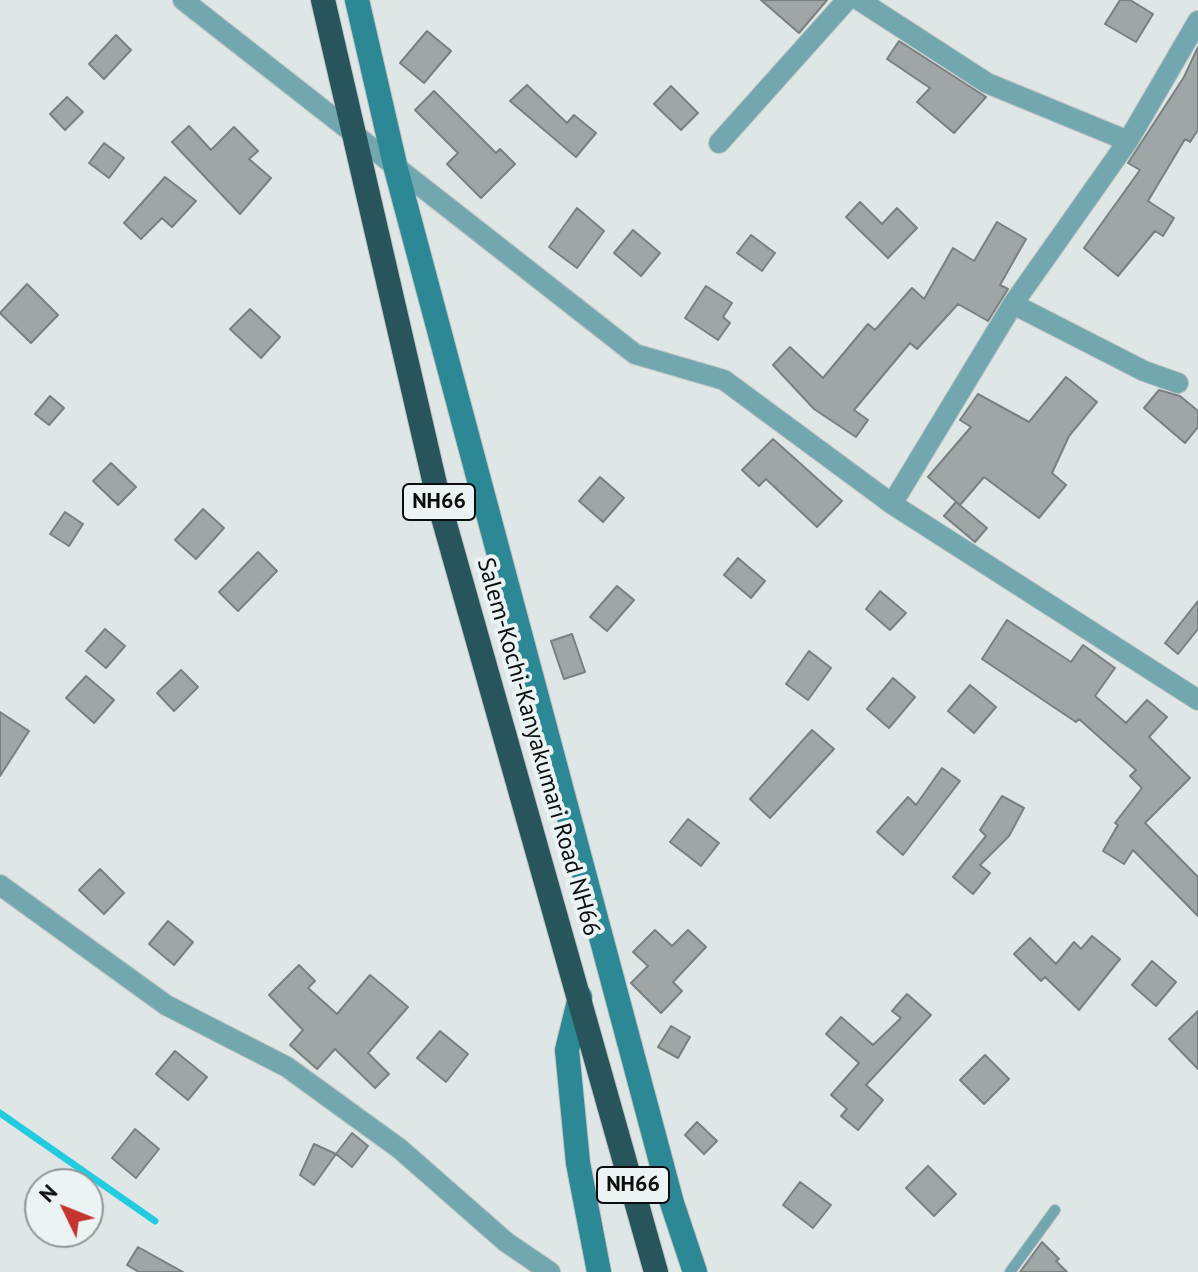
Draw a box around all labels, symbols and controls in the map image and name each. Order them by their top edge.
road number: NH66 [403,484,475,520]
street label: Salem-Kochi-Kanyakumari Road NH66 [470,555,606,939]
road number: NH66 [597,1167,669,1203]
north arrow [24,1168,104,1248]
text: N [33,1178,63,1208]

